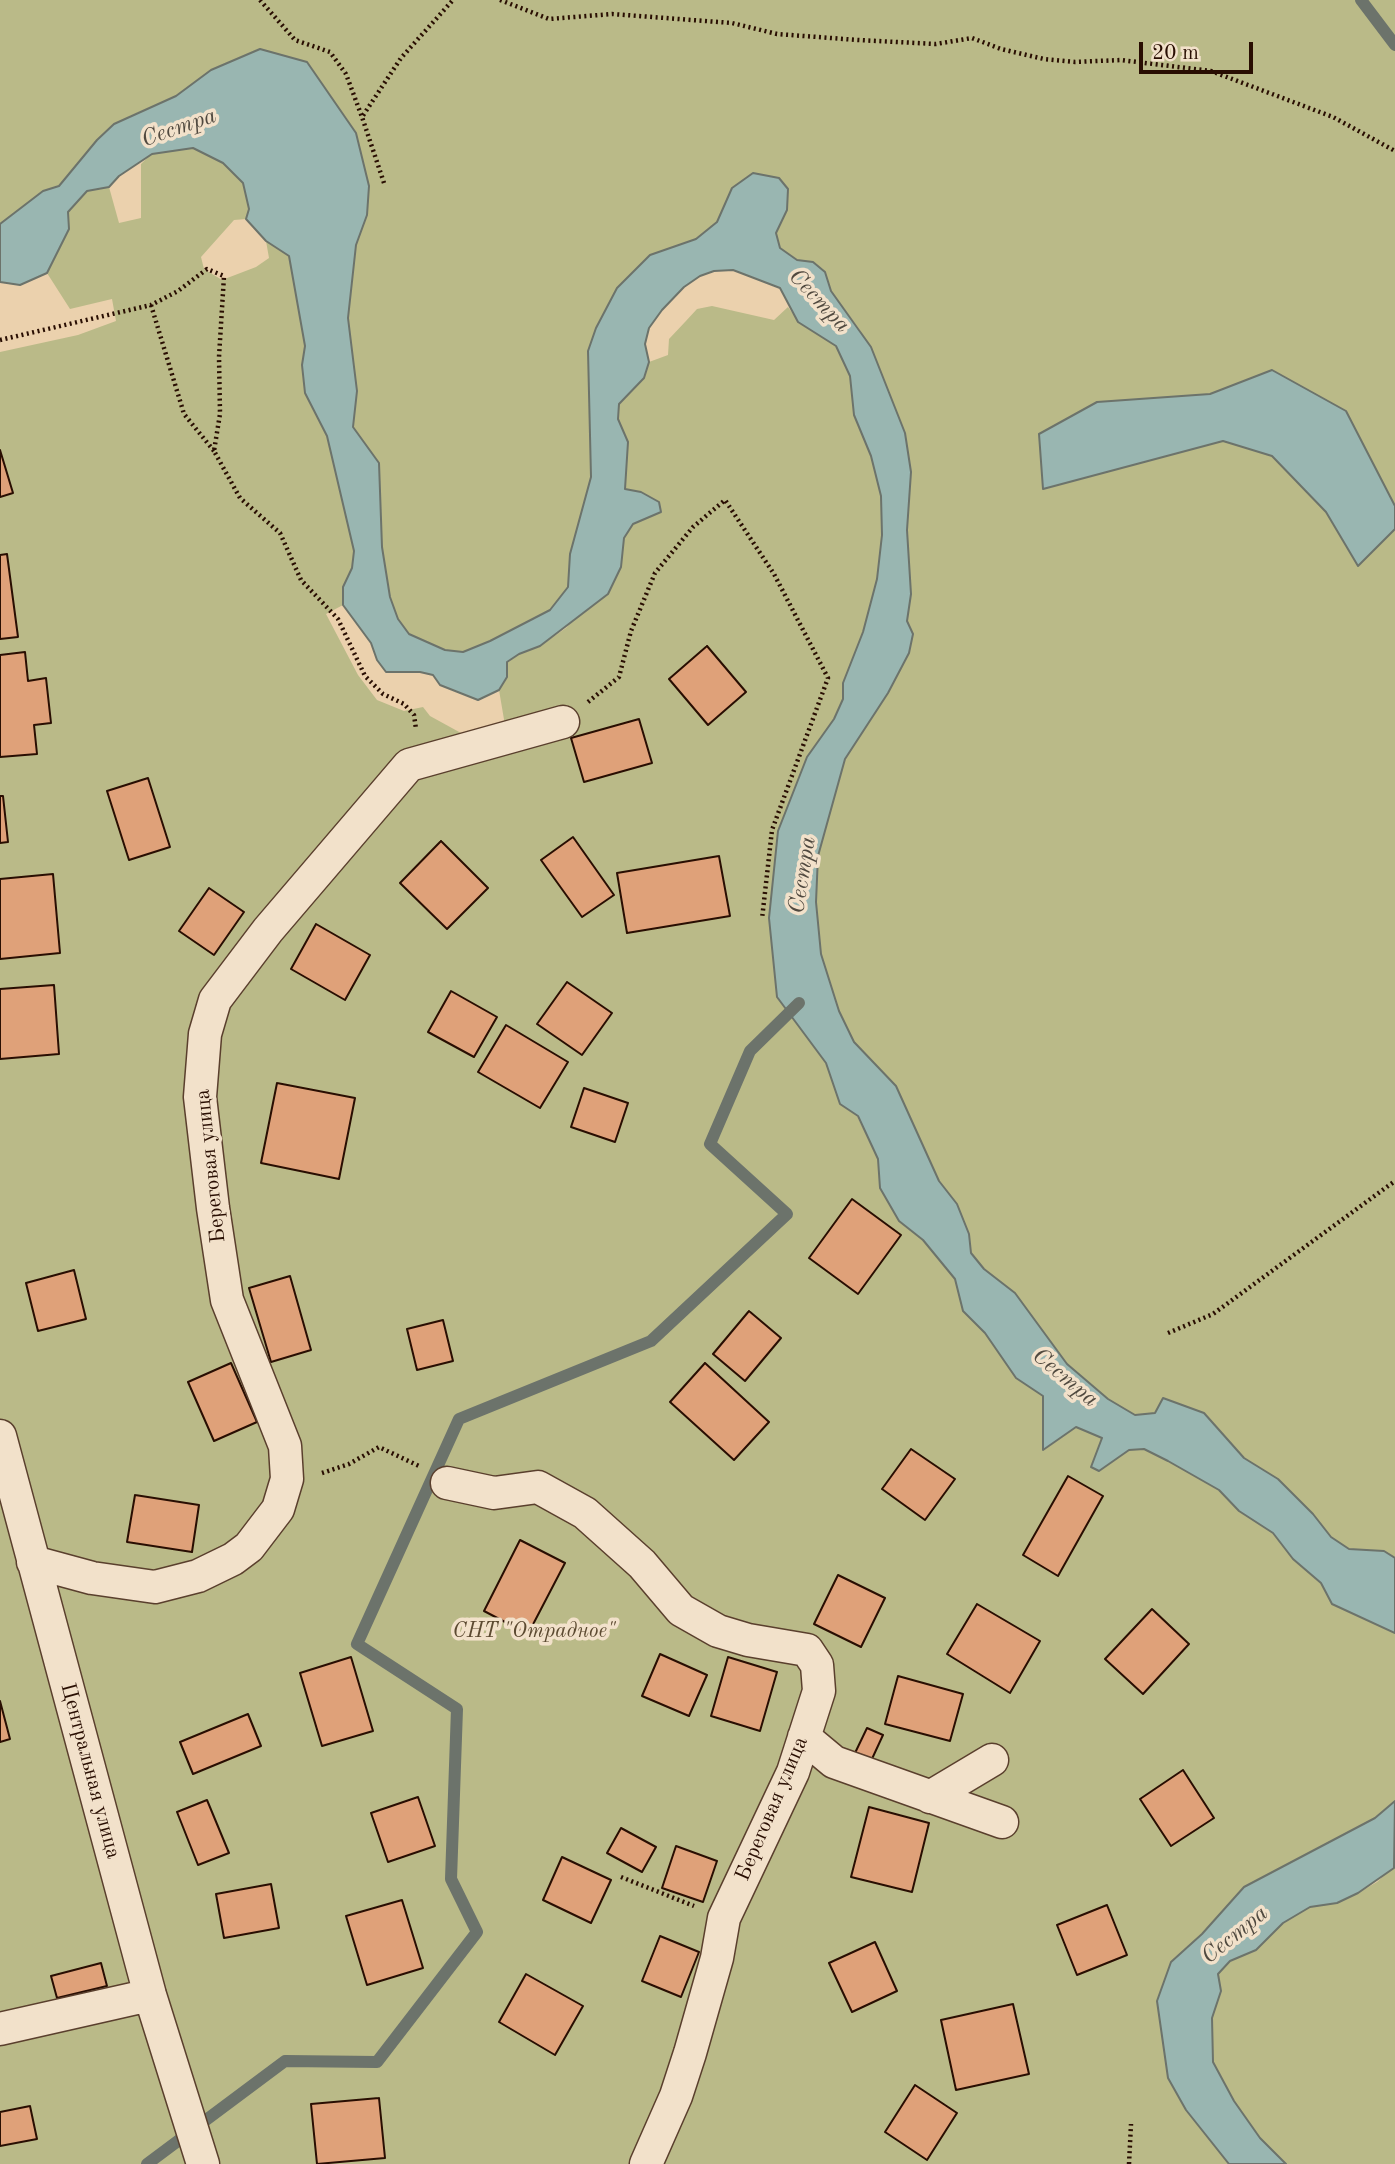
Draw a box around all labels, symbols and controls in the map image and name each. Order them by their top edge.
scale bar [1143,28,1257,72]
text: 20 m [1152,43,1199,64]
water label: Сестра [138,102,220,154]
water label: Сестра [782,263,856,339]
water label: Сестра [783,834,823,916]
street label: Береговая улица [190,1088,232,1244]
water label: Сестра [1026,1342,1104,1414]
park label: СНТ "Отрадное" [453,1618,615,1644]
street label: Центральная улица [54,1680,126,1862]
street label: Береговая улица [730,1733,814,1885]
water label: Сестра [1196,1900,1274,1970]

